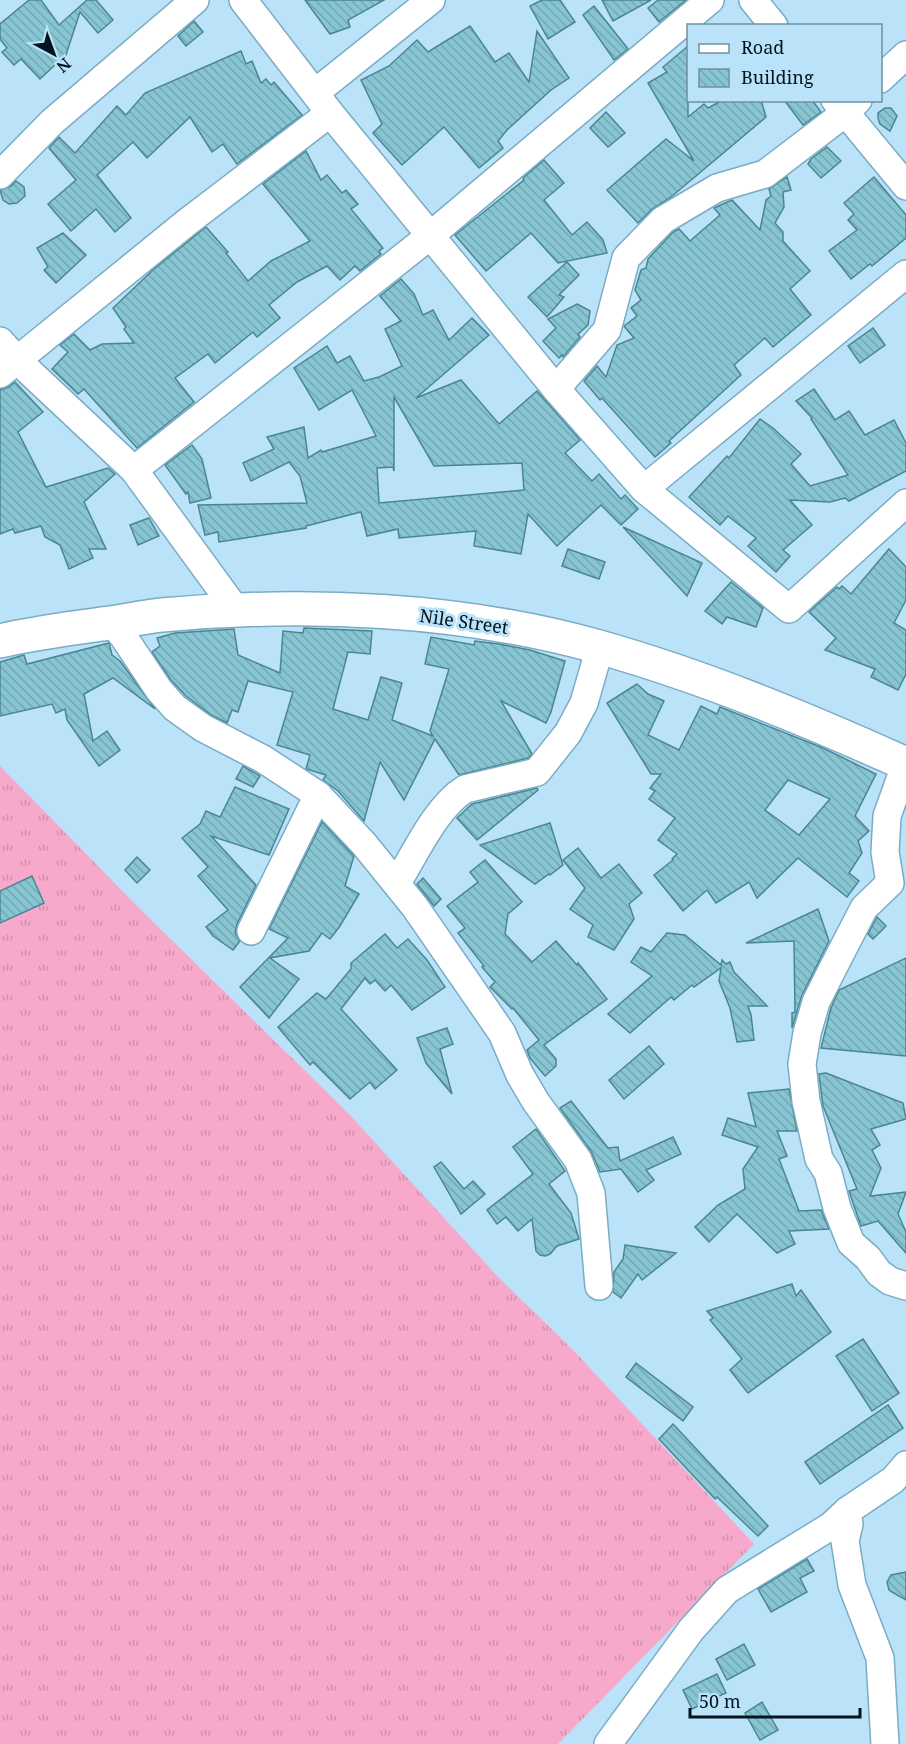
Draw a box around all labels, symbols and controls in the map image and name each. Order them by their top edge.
north arrow [24,24,84,84]
legend [687,24,882,102]
text: Road [741,35,784,59]
text: N [52,53,76,78]
text: Building [741,65,814,89]
street label: Nile Street [418,603,510,639]
scale bar [690,1681,860,1719]
text: 50 m [699,1689,741,1713]

